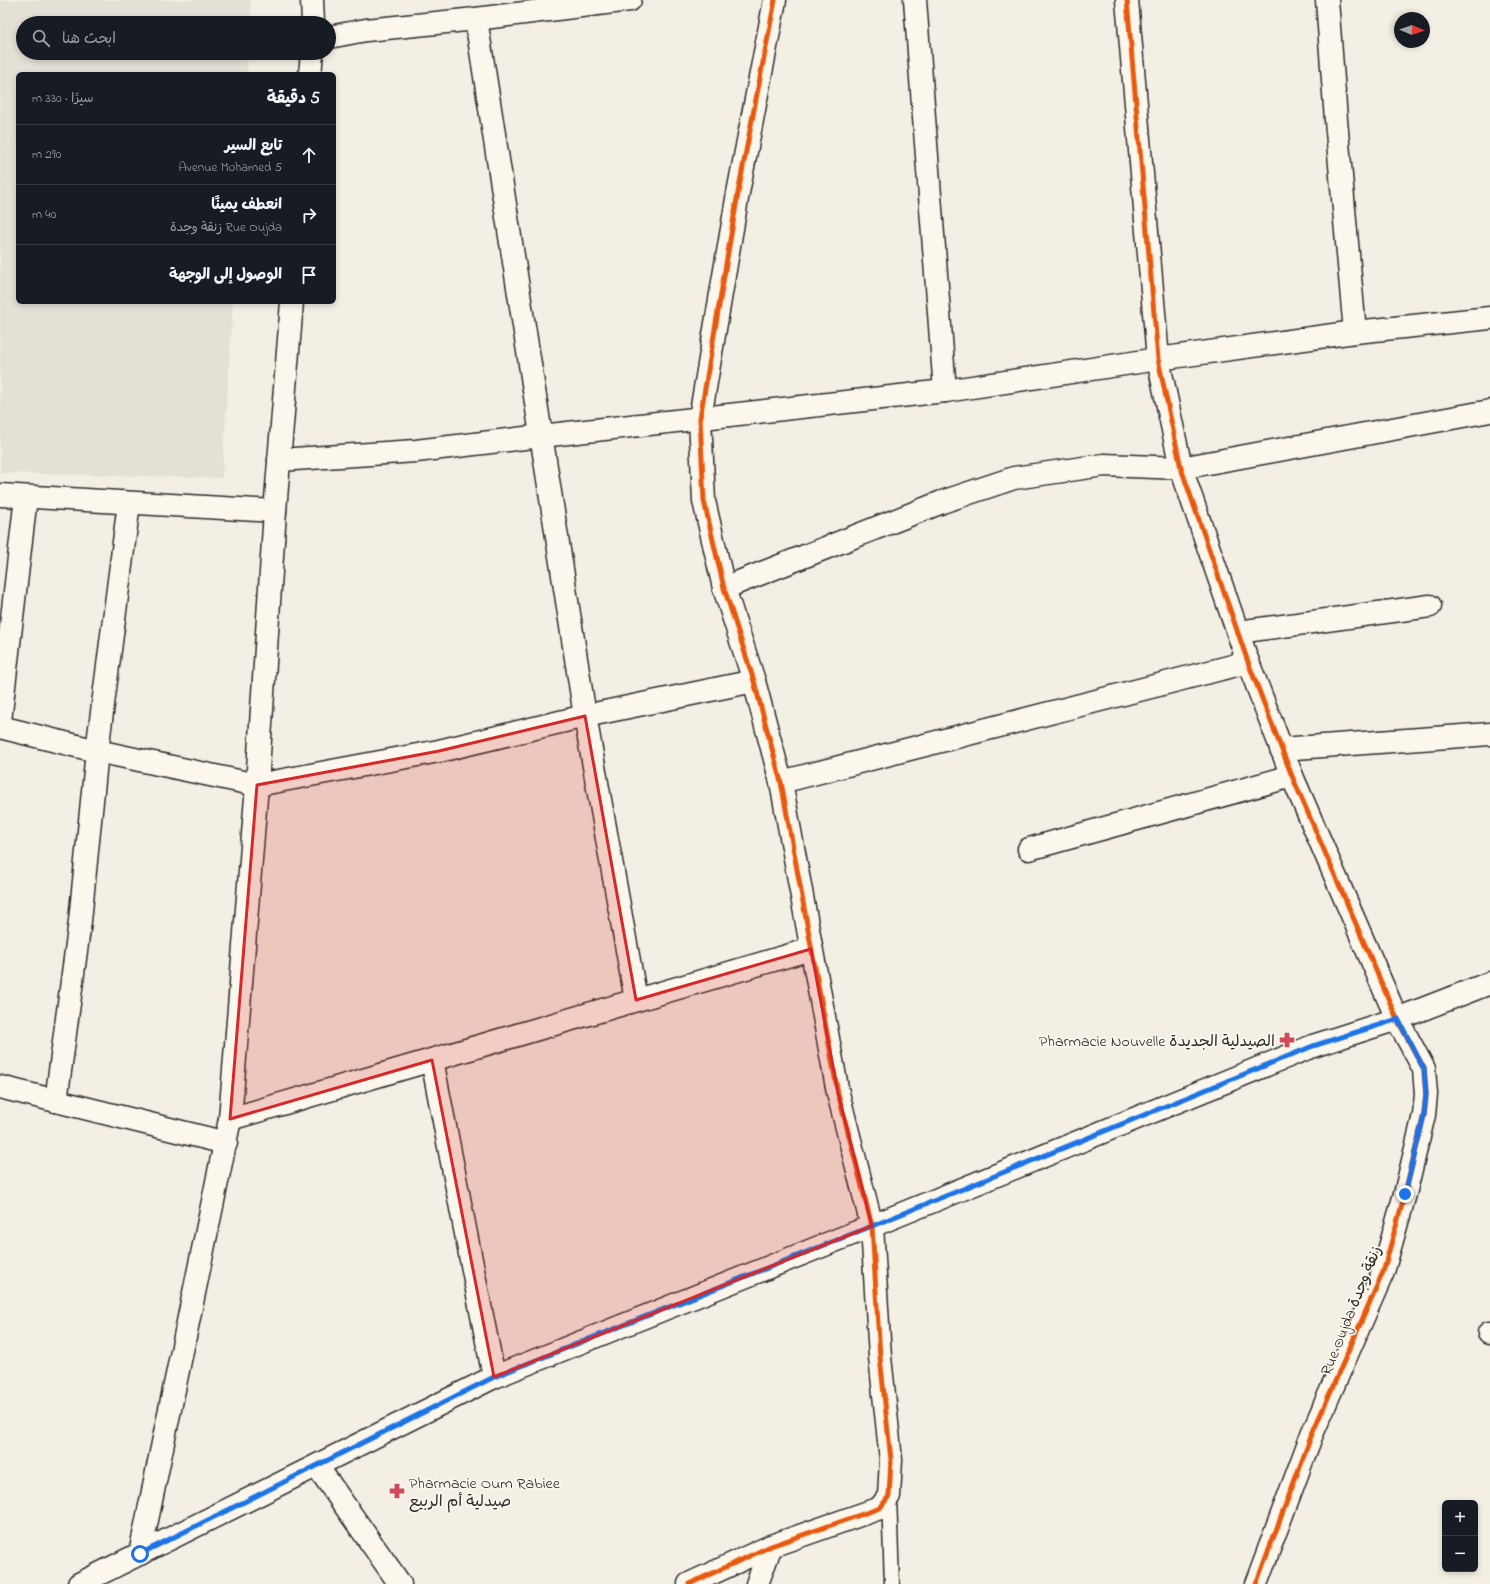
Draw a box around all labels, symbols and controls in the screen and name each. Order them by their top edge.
north arrow [1394,12,1430,48]
search box [16,16,336,60]
icon: search [30,27,52,49]
text: ابحث هنا [62,28,116,50]
text: 5 دقيقة [267,86,320,111]
text: سيرًا · 330 m [32,89,94,108]
text: تابع السير [225,135,282,157]
icon: ahead [298,144,320,166]
text: 290 m [32,145,61,164]
text: Avenue Mohamed 5 [179,158,282,177]
text: انعطف يمينًا [211,194,282,216]
icon: right [298,204,320,226]
text: 40 m [32,205,56,224]
text: Rue Oujda زنقة وجدة [170,218,282,237]
text: الوصول إلى الوجهة [169,264,282,286]
icon: arrive [298,264,320,286]
place label: Pharmacie Nouvelle الصيدلية الجديدة [1039,1030,1275,1054]
pharmacy icon: Pharmacie Nouvelle الصيدلية الجديدة [1278,1031,1296,1049]
route end [1396,1185,1414,1203]
street label: Rue Oujda زنقة وجدة [1315,1242,1389,1379]
place label: Pharmacie Oum Rabiee صيدلية أم الربيع [409,1472,561,1514]
pharmacy icon: Pharmacie Oum Rabiee صيدلية أم الربيع [388,1482,406,1500]
map controls [1442,1500,1478,1572]
button: + [1442,1500,1478,1536]
button: − [1442,1536,1478,1572]
route start [131,1545,149,1563]

